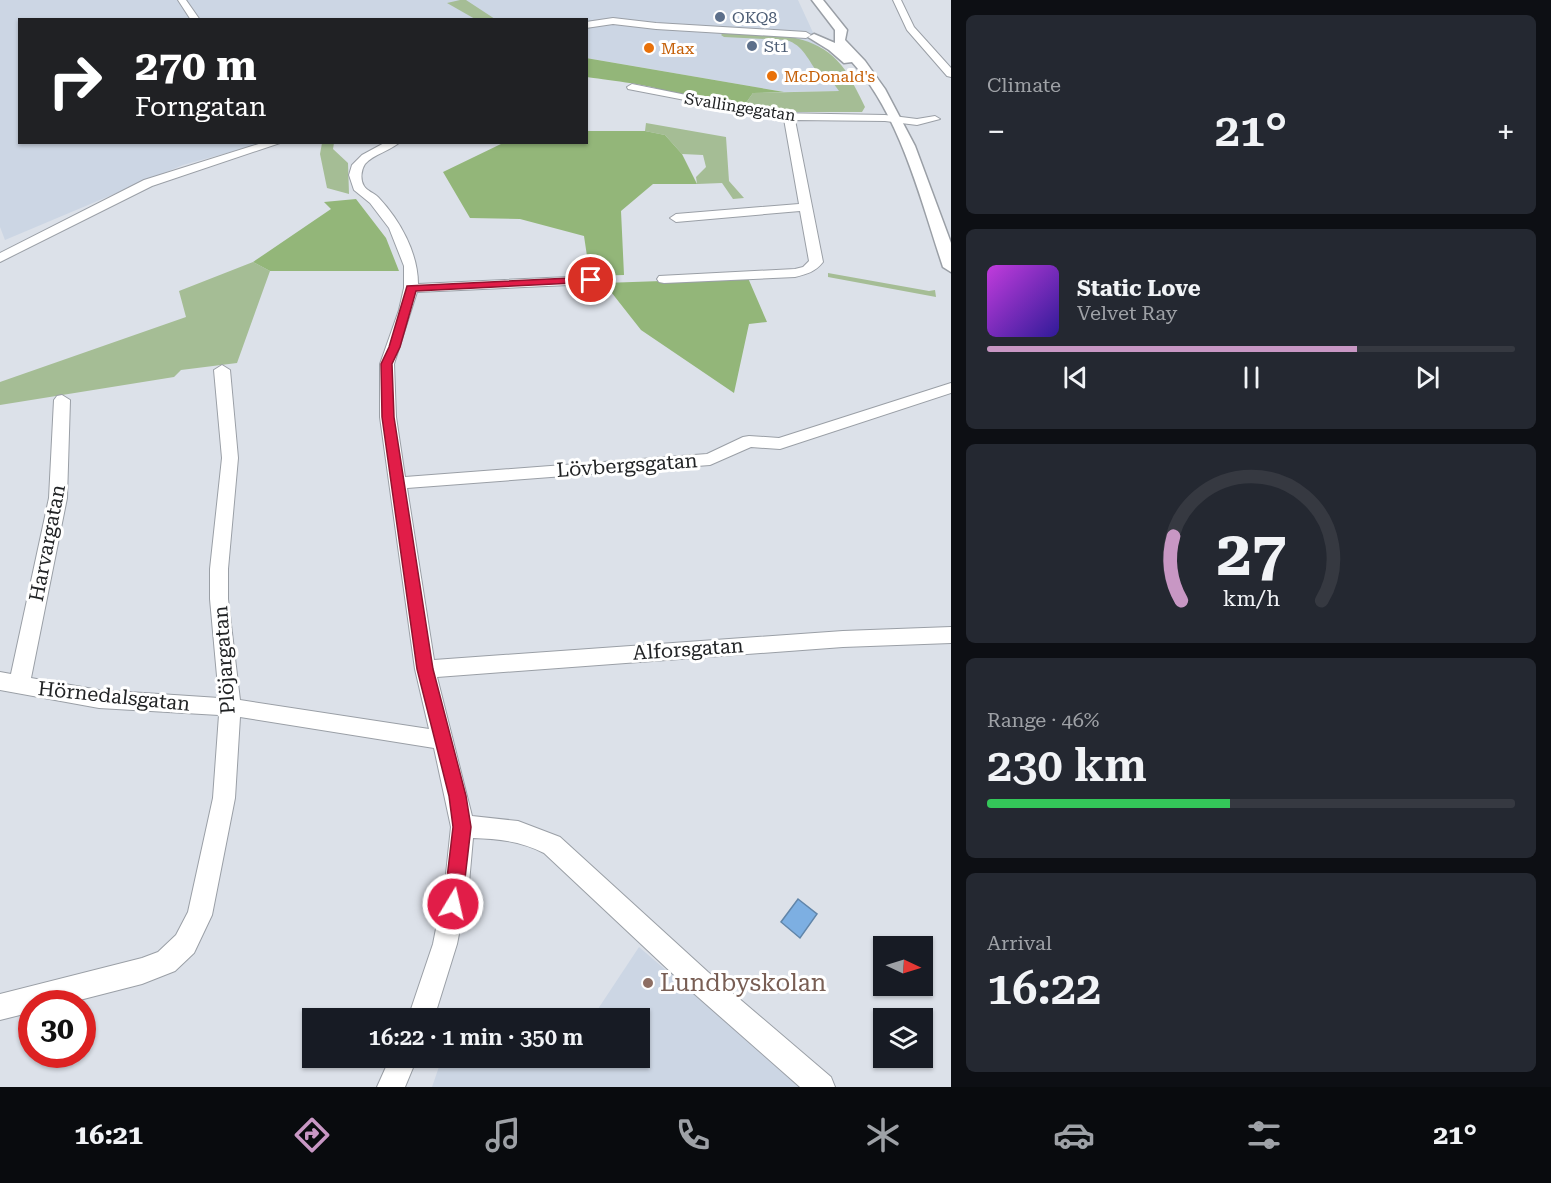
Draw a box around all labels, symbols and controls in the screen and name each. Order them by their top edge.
place label: OKQ8 [732,8,777,27]
marker: OKQ8 [713,10,727,24]
place label: St1 [764,37,789,56]
place label: Max [661,39,695,58]
marker: St1 [745,39,759,53]
text: 270 m [135,41,257,90]
marker: Max [642,41,656,55]
icon: right [36,42,114,120]
place label: McDonald's [784,67,876,86]
marker: McDonald's [765,69,779,83]
text: Climate [987,73,1061,97]
street label: Svallingegatan [683,89,797,125]
text: Forngatan [135,91,266,123]
text: 21° [1215,104,1287,157]
text: − [987,112,1005,151]
text: + [1497,112,1515,151]
pin [565,254,616,305]
icon: arrive [574,263,607,296]
text: Static Love [1077,276,1201,301]
text: Velvet Ray [1077,301,1177,325]
icon: previous [1059,361,1092,394]
icon: pause [1235,361,1268,394]
icon: next [1411,361,1444,394]
street label: Lövbergsgatan [556,448,698,482]
street label: Harvargatan [24,482,70,604]
text: 27 [1216,517,1286,590]
text: km/h [1222,586,1280,611]
street label: Plöjargatan [208,605,240,715]
street label: Alforsgatan [632,633,744,665]
street label: Hörnedalsgatan [37,676,191,716]
text: Range · 46% [987,708,1099,732]
text: 230 km [987,739,1147,792]
position arrow [421,872,485,936]
text: Arrival [987,931,1052,955]
north arrow [873,936,933,996]
map controls [873,936,933,1068]
text: 16:22 [987,962,1101,1015]
place label: Lundbyskolan [660,969,826,997]
marker: Lundbyskolan [641,976,655,990]
speed limit sign: 30 [18,990,96,1068]
button: layers [873,1008,933,1068]
text: 16:22 · 1 min · 350 m [369,1025,583,1050]
icon: directions [291,1114,333,1156]
icon: music [482,1114,524,1156]
icon: phone [672,1114,714,1156]
icon: climate [862,1114,904,1156]
icon: car [1053,1114,1095,1156]
icon: filters [1243,1114,1285,1156]
text: 16:21 [74,1119,143,1151]
text: 21° [1433,1119,1477,1151]

